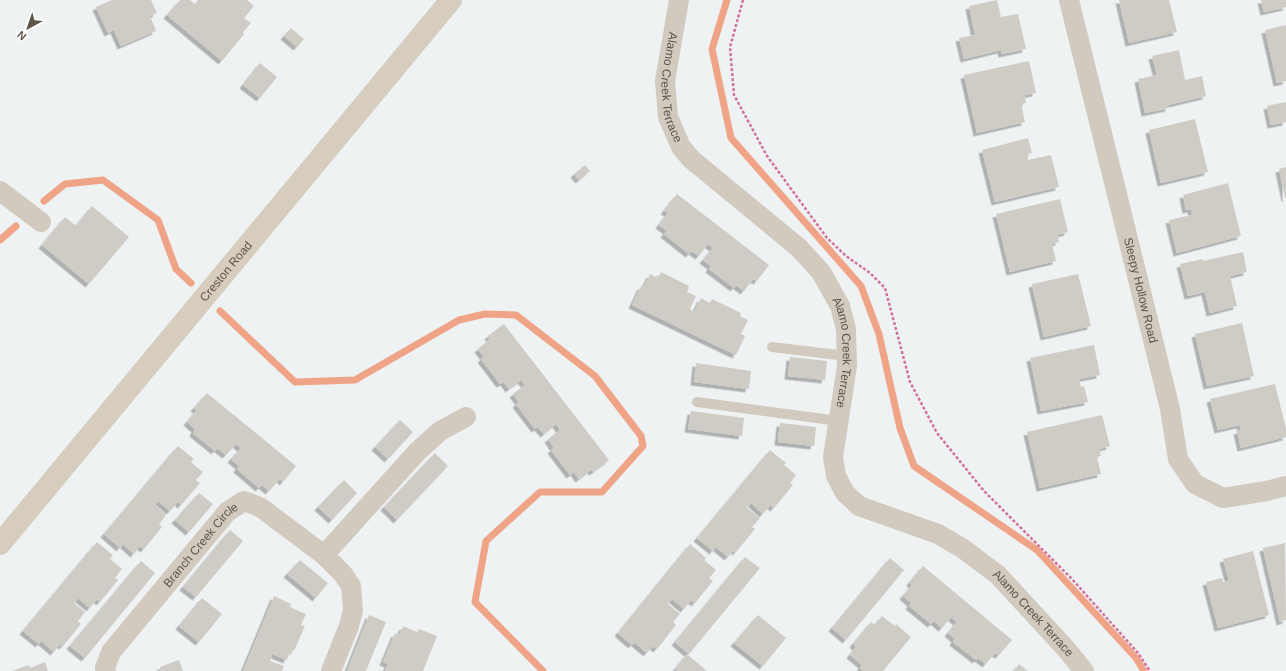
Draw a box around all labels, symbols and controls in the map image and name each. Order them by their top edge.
north arrow [8,8,48,48]
text: N [15,28,28,43]
street label: Alamo Creek Terrace [658,31,685,145]
street label: Sleepy Hollow Road [1121,236,1160,344]
street label: Creston Road [197,238,255,304]
street label: Alamo Creek Terrace [829,294,854,409]
street label: Branch Creek Circle [160,500,241,590]
street label: Alamo Creek Terrace [990,567,1077,660]

